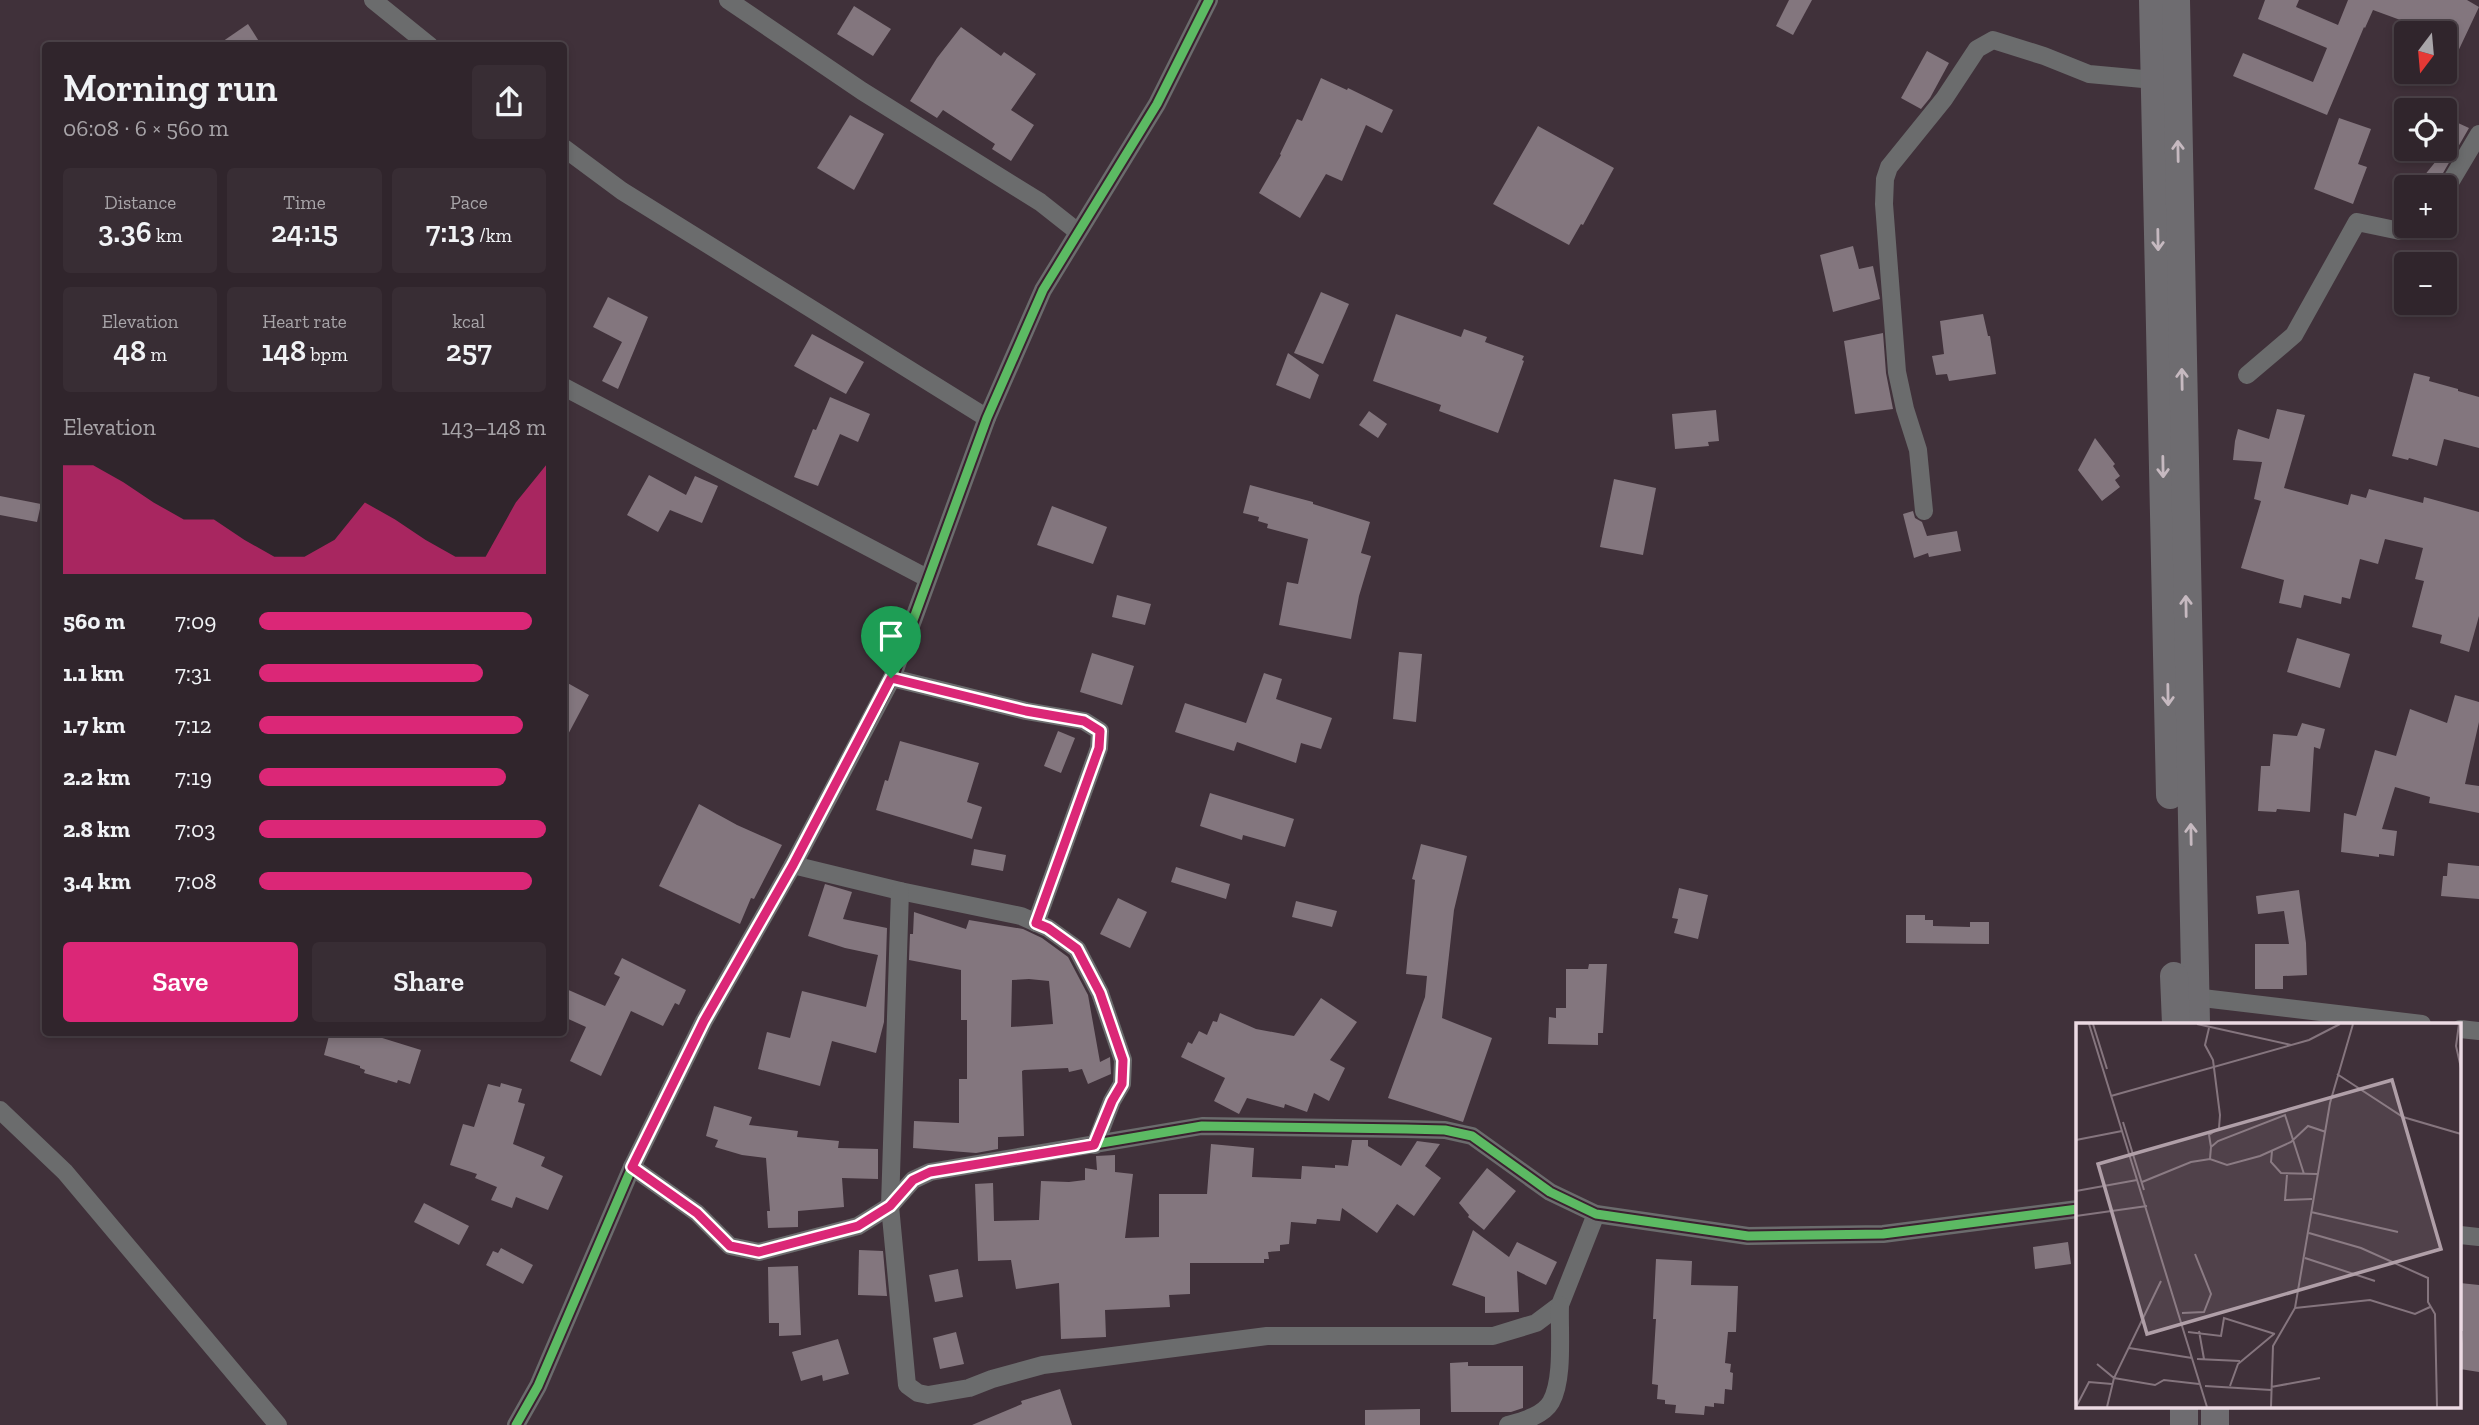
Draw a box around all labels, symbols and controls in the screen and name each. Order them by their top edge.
north arrow [2394,21,2457,84]
map controls [2394,21,2457,315]
text: Morning run [63,65,278,111]
button: share [472,65,546,139]
button: locate [2394,98,2457,161]
text: 06:08 · 6 × 560 m [63,114,229,142]
one-way arrow [2171,140,2185,163]
button: + [2394,175,2457,238]
text: Distance [104,191,176,214]
text: Time [283,191,326,214]
text: Pace [450,191,488,214]
text: 3.36 [98,214,152,250]
text: 24:15 [271,214,338,250]
text: 7:13 [426,214,475,250]
text: km [152,224,182,247]
text: /km [475,224,512,247]
one-way arrow [2151,228,2165,251]
button: − [2394,252,2457,315]
text: Elevation [102,310,179,333]
text: Heart rate [262,310,347,333]
text: kcal [453,310,485,333]
text: 48 [113,333,146,369]
text: 148 [261,333,306,369]
text: 257 [446,333,492,369]
text: m [146,343,167,366]
text: bpm [306,343,348,366]
one-way arrow [2175,367,2189,390]
text: Elevation [63,413,156,441]
text: 143–148 m [441,413,546,441]
one-way arrow [2156,455,2170,478]
one-way arrow [2179,595,2193,618]
pin [861,606,921,678]
text: 560 m [63,607,125,635]
text: 7:09 [175,607,216,635]
icon: arrive [872,617,910,655]
text: 1.1 km [63,659,124,687]
text: 7:31 [175,659,211,687]
one-way arrow [2161,683,2175,706]
text: 1.7 km [63,711,125,739]
text: 7:12 [175,711,212,739]
text: 2.2 km [63,763,130,791]
text: 7:19 [175,763,212,791]
text: 2.8 km [63,815,130,843]
text: 7:03 [175,815,215,843]
one-way arrow [2184,822,2197,845]
text: 3.4 km [63,867,131,895]
text: 7:08 [175,867,217,895]
button: Save [63,942,298,1022]
button: Share [312,942,546,1022]
inset map [2076,1023,2462,1408]

